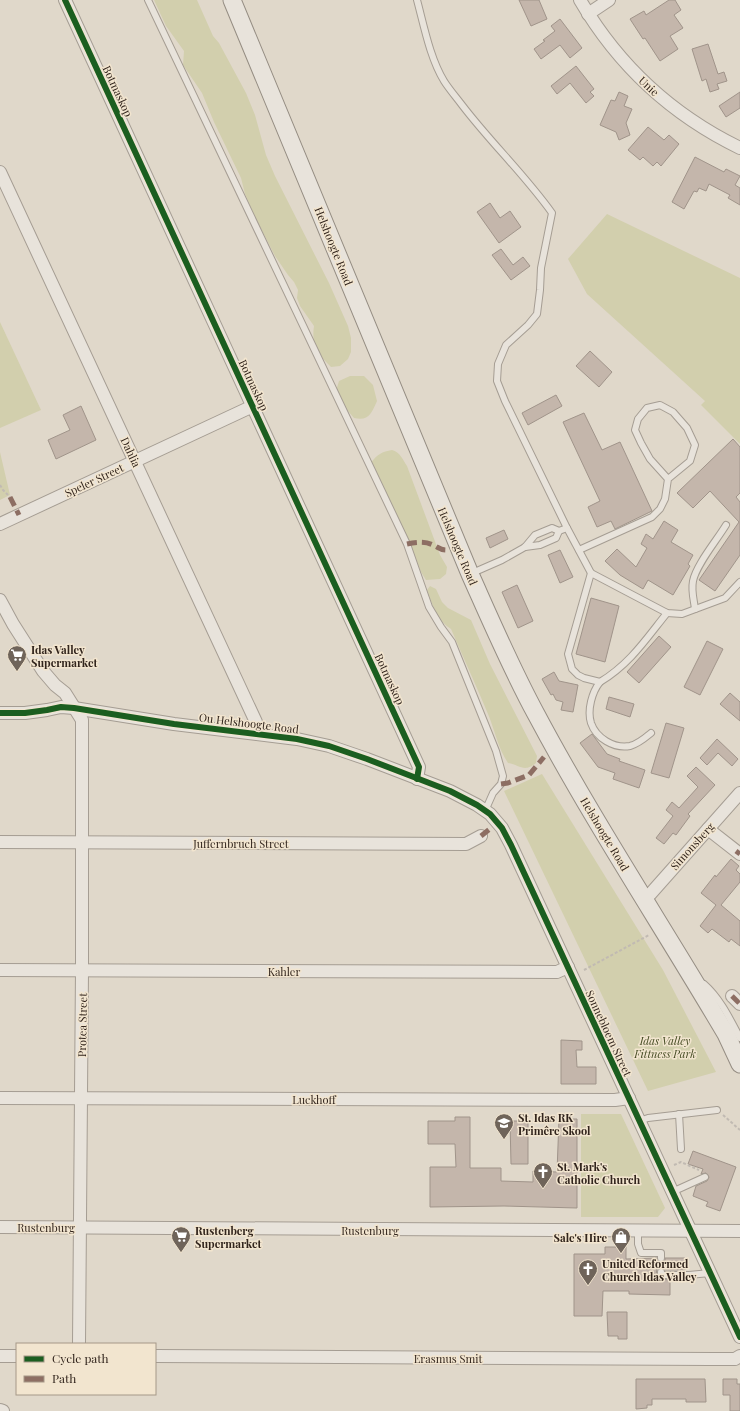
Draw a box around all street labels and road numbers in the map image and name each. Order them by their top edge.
street label: Botmaskop [100,63,136,119]
street label: Unie [636,73,663,100]
street label: Helshoogte Road [311,205,357,288]
street label: Botmaskop [236,357,272,413]
street label: Dahlia [118,434,145,470]
street label: Speler Street [62,460,126,500]
street label: Helshoogte Road [435,505,481,588]
street label: Botmaskop [372,651,408,707]
street label: Ou Helshoogte Road [198,709,300,737]
street label: Helshoogte Road [577,794,633,874]
street label: Simonsberg [667,819,717,873]
street label: Juffernbruch Street [192,836,289,851]
street label: Kahler [268,964,300,979]
street label: Sonnebloem Street [582,987,636,1079]
street label: Protea Street [74,993,90,1057]
street label: Luckhoff [292,1092,337,1107]
street label: Rustenburg [17,1220,75,1235]
street label: Rustenburg [341,1223,399,1238]
street label: Erasmus Smit [414,1351,482,1366]

